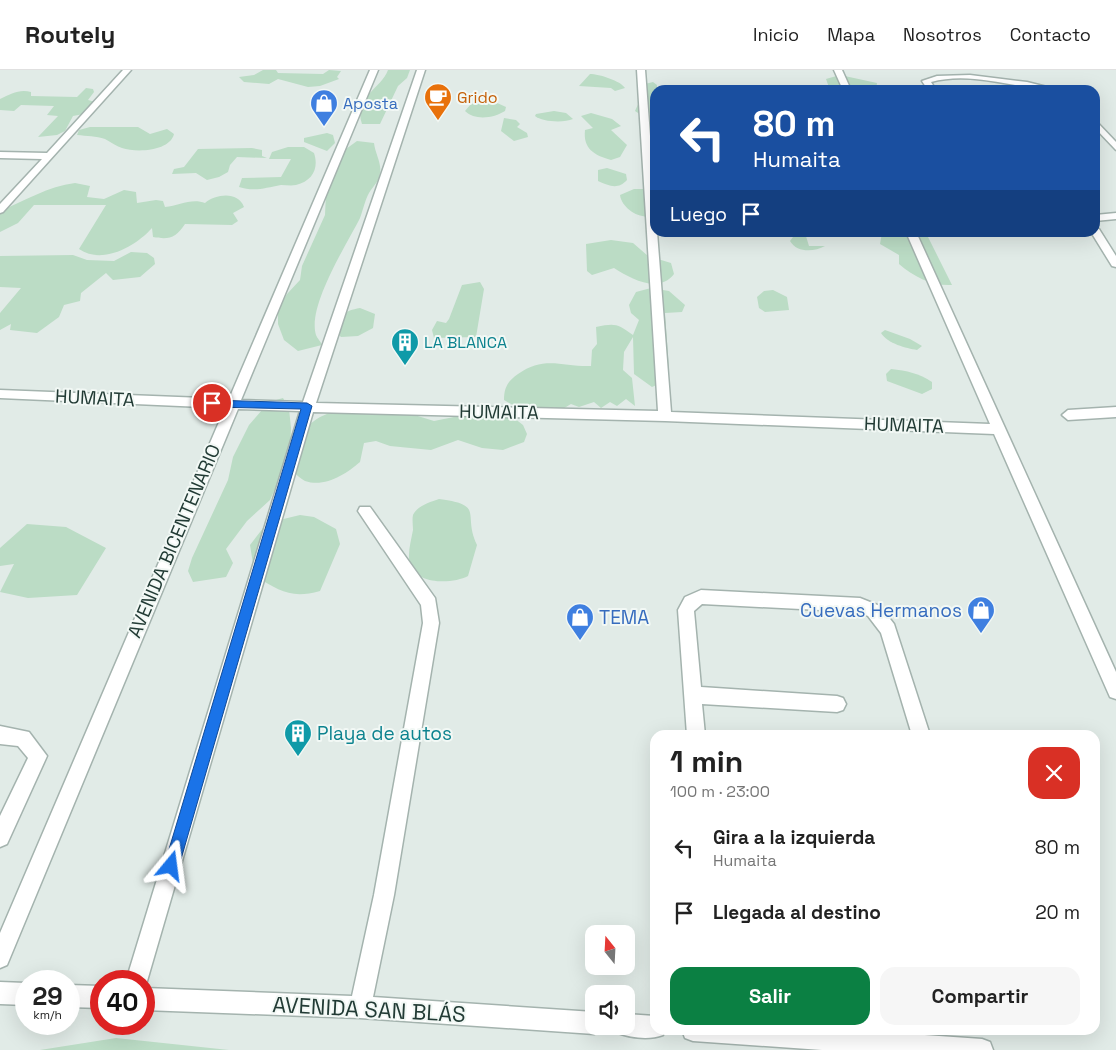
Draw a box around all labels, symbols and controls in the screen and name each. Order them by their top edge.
text: Routely [25,19,115,50]
text: Inicio [753,23,799,46]
text: Mapa [827,23,875,46]
text: Nosotros [903,23,982,46]
text: Contacto [1010,23,1091,46]
cafe icon: Grido [423,82,453,121]
place label: Grido [457,87,498,108]
shop icon: Aposta [309,88,339,127]
place label: Aposta [343,93,398,114]
text: 80 m [753,102,835,146]
icon: left [670,105,735,170]
text: Humaita [753,145,841,173]
icon: arrive [737,200,765,228]
text: Luego [670,202,727,227]
building icon: LA BLANCA [390,327,420,366]
place label: LA BLANCA [424,332,507,353]
pin [191,382,233,424]
street label: HUMAITA [54,383,136,413]
icon: arrive [198,389,226,417]
street label: HUMAITA [459,399,539,425]
street label: HUMAITA [864,411,944,439]
street label: AVENIDA BICENTENARIO [122,440,226,642]
shop icon: Cuevas Hermanos [966,595,996,634]
place label: Cuevas Hermanos [800,598,962,623]
shop icon: TEMA [565,602,595,641]
place label: TEMA [599,605,649,630]
building icon: Playa de autos [283,718,313,757]
place label: Playa de autos [317,721,452,746]
text: 1 min [670,742,743,781]
button: close [1028,747,1080,799]
text: 100 m · 23:00 [670,781,770,802]
text: Gira a la izquierda [713,825,875,850]
icon: left [670,834,698,862]
text: 80 m [1035,835,1080,860]
position arrow [144,839,196,891]
text: Humaita [713,850,777,871]
icon: arrive [670,899,698,927]
text: Llegada al destino [713,900,881,925]
text: 20 m [1035,900,1080,925]
north arrow [585,925,635,975]
map controls [585,925,635,1035]
button: Salir [670,967,870,1025]
button: Compartir [880,967,1080,1025]
speed limit sign: 40 [90,970,155,1035]
text: 29 [32,980,63,1012]
button: sound [585,985,635,1035]
street label: AVENIDA SAN BLÁS [272,990,466,1028]
text: km/h [33,1007,62,1023]

